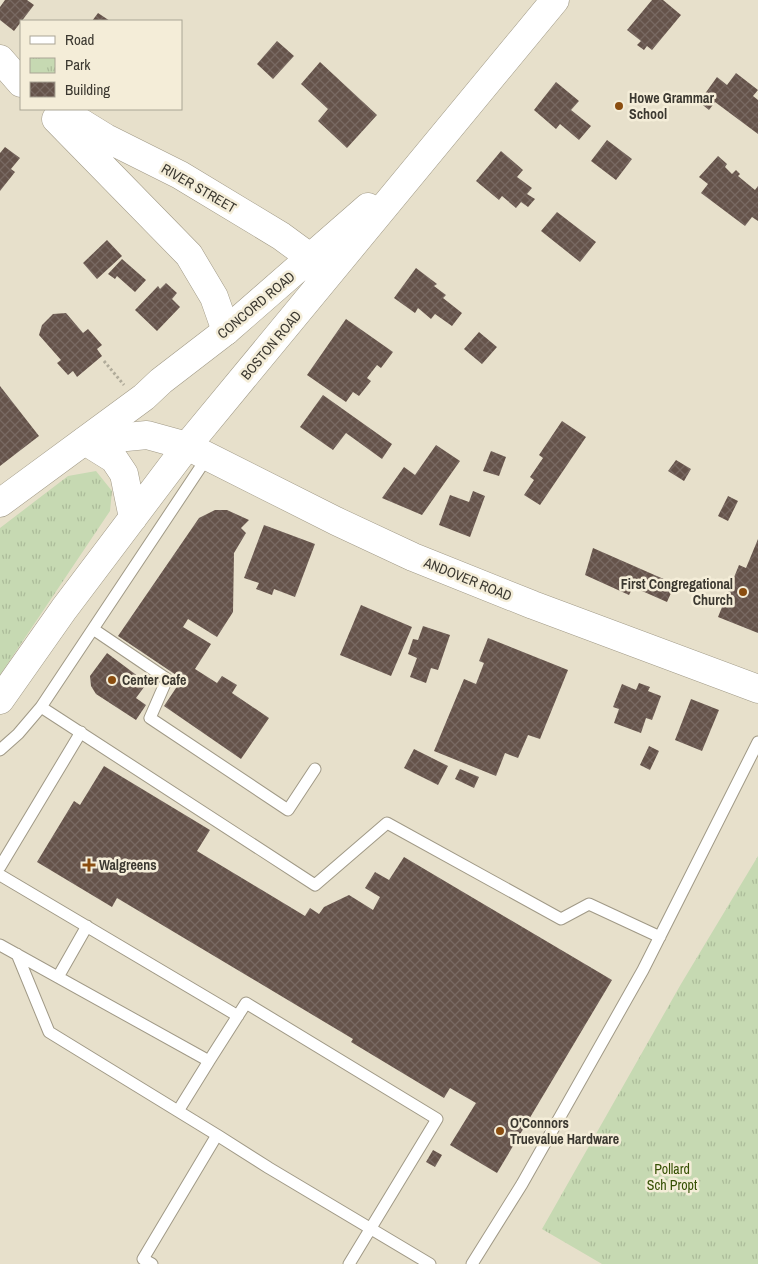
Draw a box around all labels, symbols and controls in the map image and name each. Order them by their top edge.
legend [20,20,182,110]
text: Road [65,29,94,50]
text: Park [65,54,91,75]
text: Building [65,79,110,100]
place label: Howe Grammar School [629,89,714,123]
marker: Howe Grammar School [613,100,625,112]
street label: RIVER STREET [158,159,240,217]
street label: CONCORD ROAD [214,267,298,343]
street label: BOSTON ROAD [237,307,305,383]
street label: ANDOVER ROAD [421,553,515,605]
place label: First Congregational Church [621,575,733,609]
marker: First Congregational Church [737,586,749,598]
place label: Center Cafe [122,671,186,689]
marker: Center Cafe [106,674,118,686]
place label: Walgreens [99,856,157,874]
marker: Walgreens [83,859,95,871]
place label: O'Connors Truevalue Hardware [510,1114,619,1148]
marker: O'Connors Truevalue Hardware [494,1125,506,1137]
park label: Pollard Sch Propt [647,1160,697,1194]

